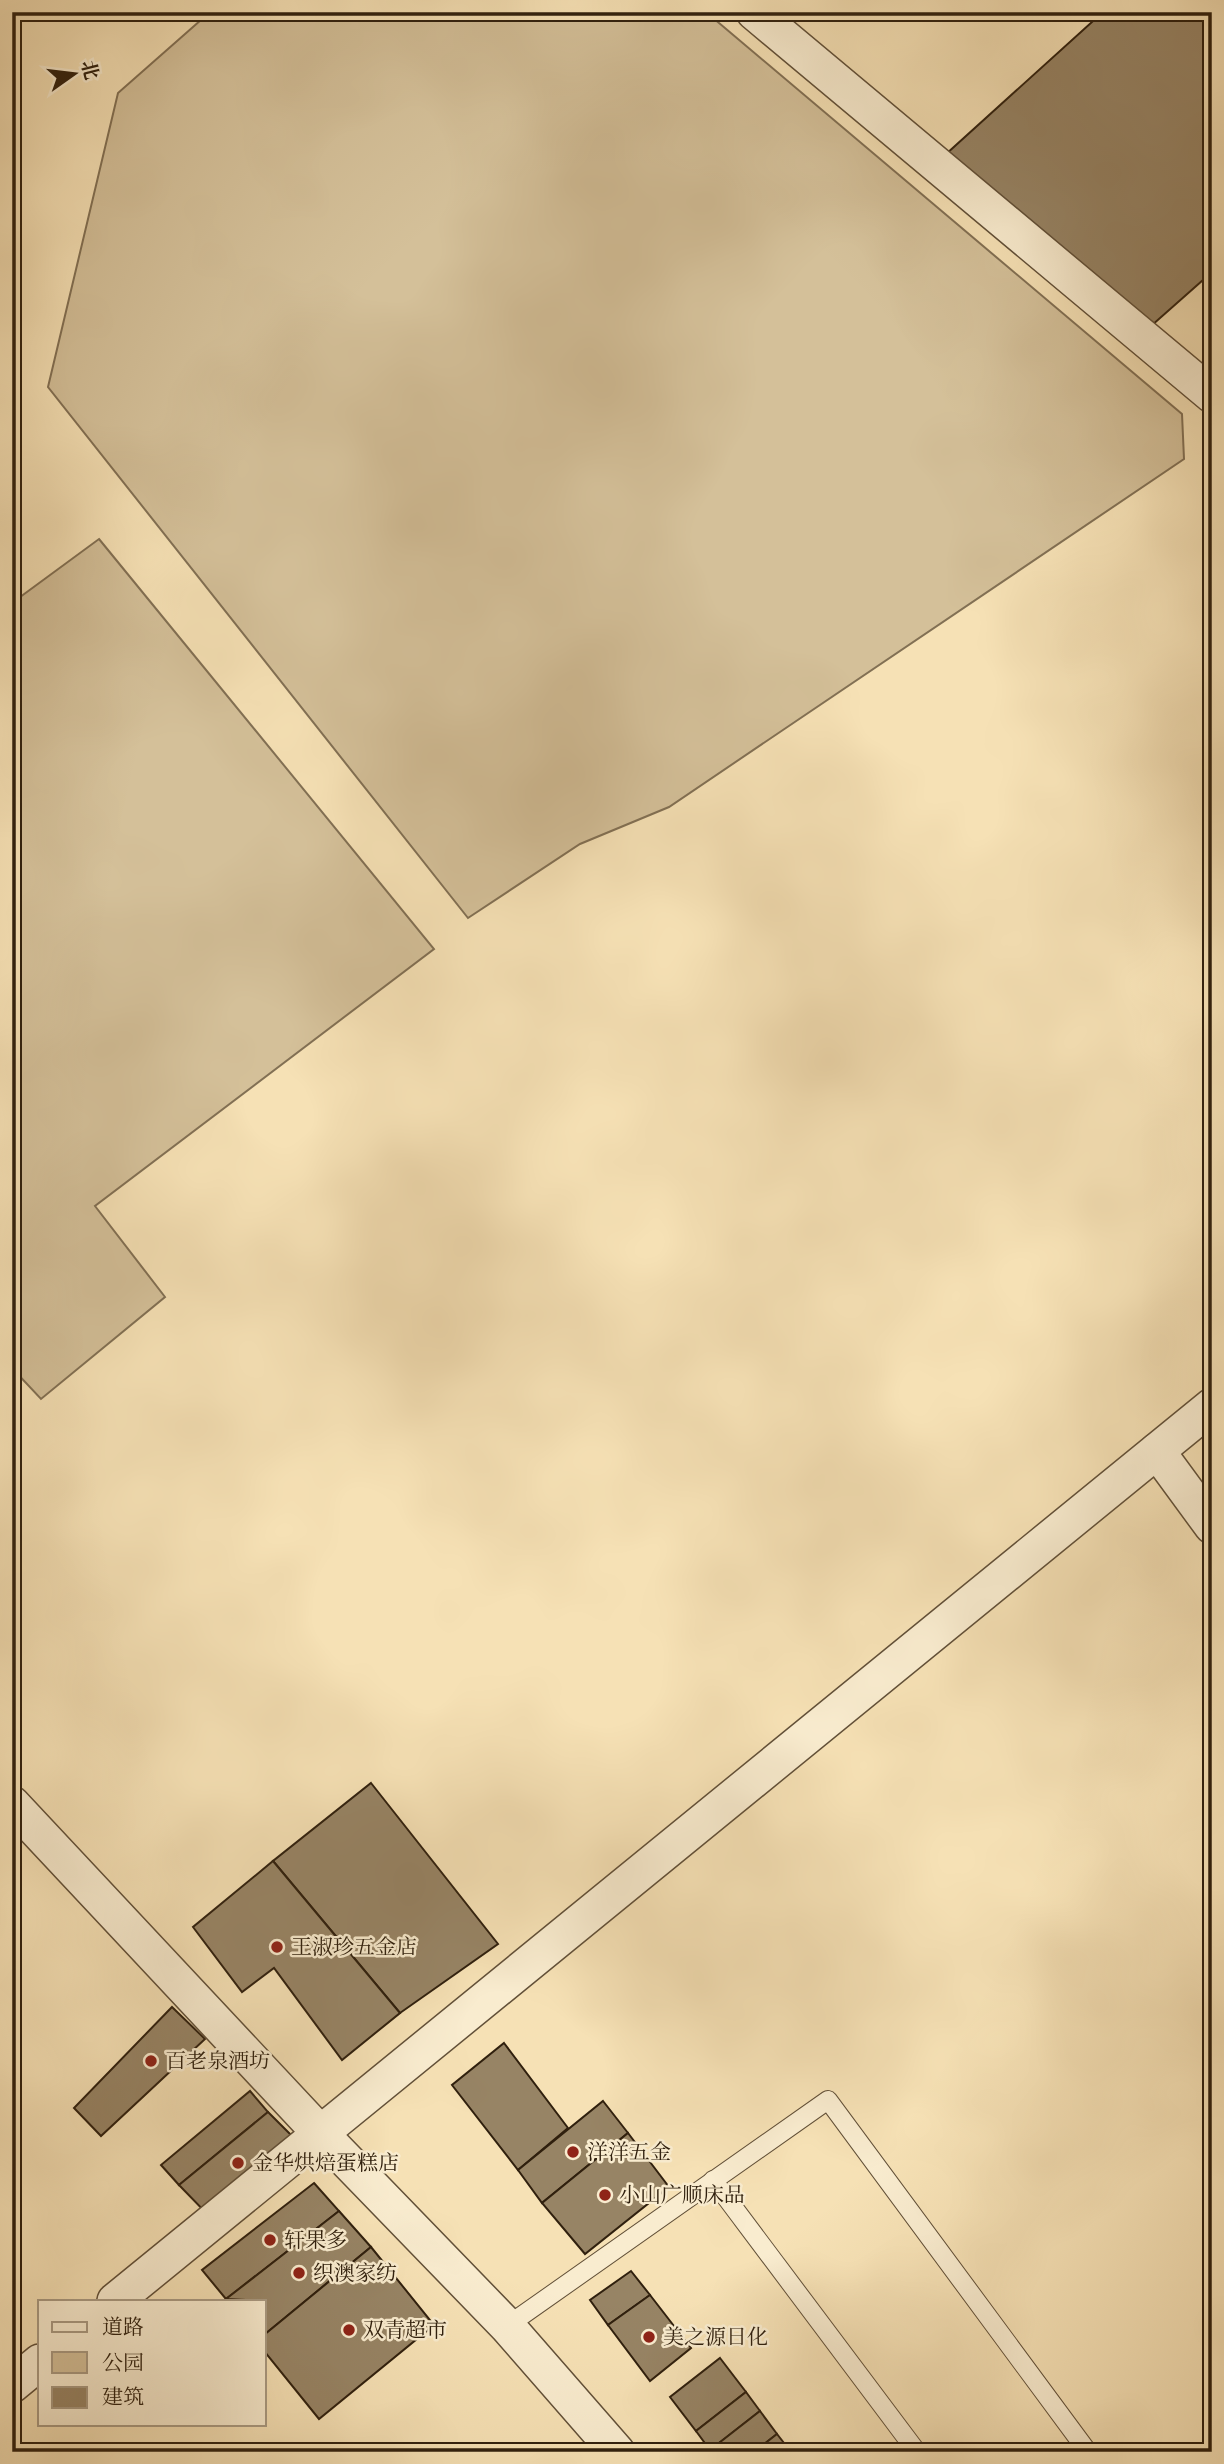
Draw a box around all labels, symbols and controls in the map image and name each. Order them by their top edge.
north arrow [38,38,108,108]
text: 北 [77,58,103,82]
place label: 王淑珍五金店 [291,1934,417,1959]
marker: 王淑珍五金店 [269,1939,285,1955]
place label: 百老泉酒坊 [165,2048,270,2073]
marker: 百老泉酒坊 [143,2053,159,2069]
place label: 洋洋五金 [587,2139,671,2164]
marker: 洋洋五金 [565,2144,581,2160]
place label: 金华烘焙蛋糕店 [252,2150,399,2175]
marker: 金华烘焙蛋糕店 [230,2155,246,2171]
place label: 小山广顺床品 [619,2182,745,2207]
marker: 小山广顺床品 [597,2187,613,2203]
place label: 轩果多 [284,2227,347,2252]
marker: 轩果多 [262,2232,278,2248]
place label: 织澳家纺 [313,2260,397,2285]
marker: 织澳家纺 [291,2265,307,2281]
legend [38,2300,266,2426]
text: 道路 [102,2314,144,2339]
place label: 双青超市 [363,2317,447,2342]
marker: 双青超市 [341,2322,357,2338]
place label: 美之源日化 [663,2324,768,2349]
marker: 美之源日化 [641,2329,657,2345]
text: 公园 [102,2350,144,2375]
text: 建筑 [102,2384,144,2409]

